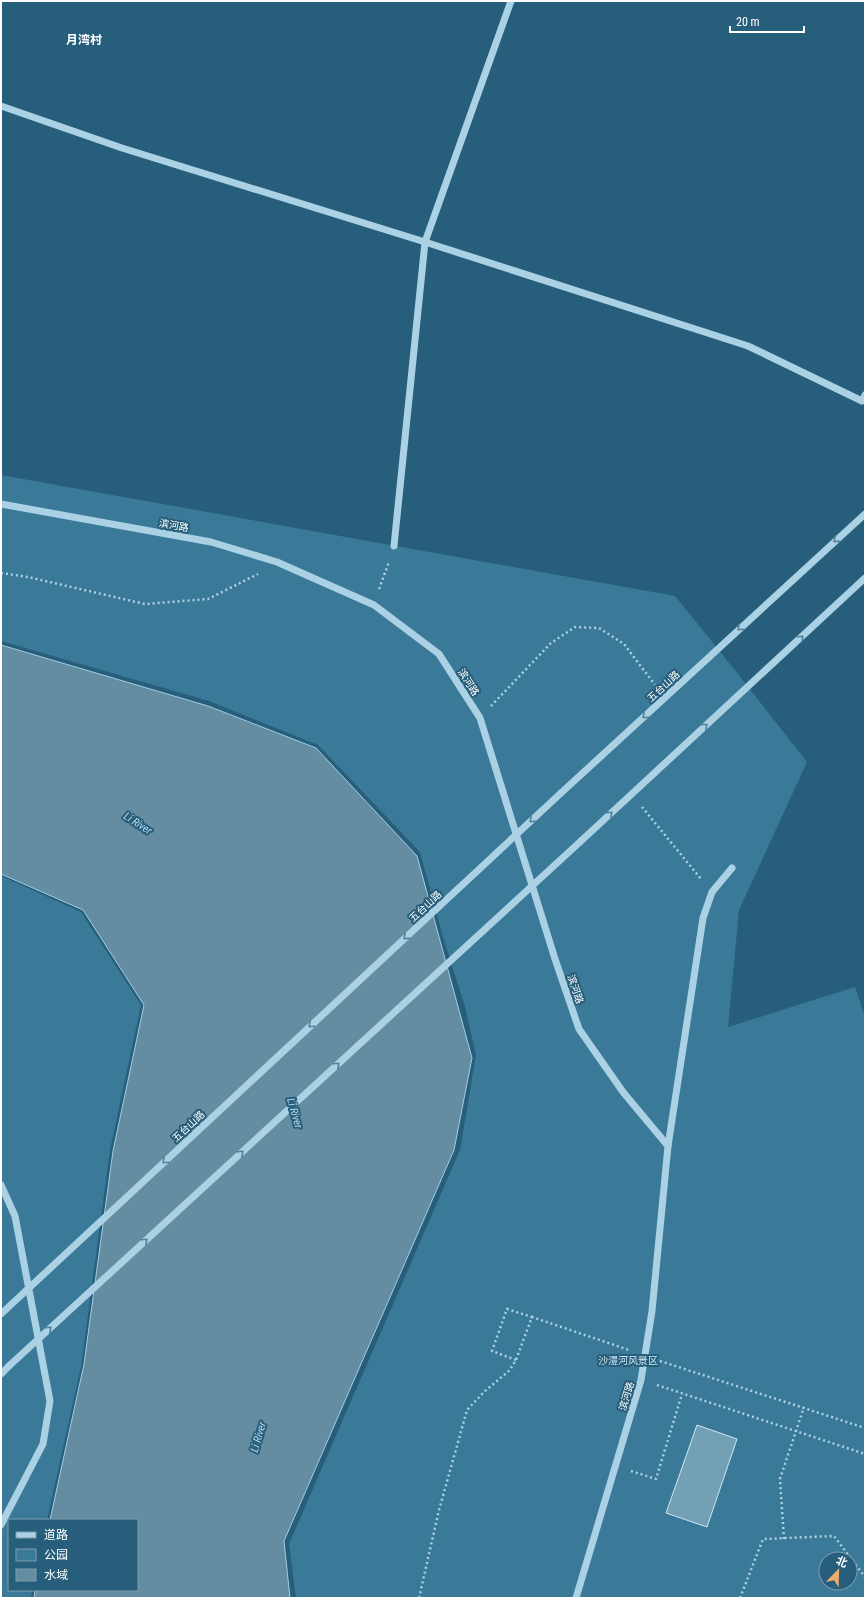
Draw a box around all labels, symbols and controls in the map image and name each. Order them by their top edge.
scale bar [730,8,804,34]
text: 20 m [736,15,760,29]
district label: 月湾村 [66,33,102,47]
street label: 滨河路 [158,517,190,534]
one-way arrow [833,536,841,543]
one-way arrow [737,624,745,631]
one-way arrow [796,635,804,642]
street label: 滨河路 [456,667,481,698]
street label: 五台山路 [645,669,682,704]
one-way arrow [642,712,649,719]
one-way arrow [701,724,708,731]
water label: Li River [121,810,155,838]
one-way arrow [605,811,613,819]
one-way arrow [530,815,537,822]
street label: 五台山路 [407,889,444,924]
one-way arrow [404,932,411,939]
street label: 滨河路 [565,973,586,1005]
one-way arrow [308,1021,316,1028]
one-way arrow [332,1063,339,1070]
water label: Li River [284,1096,305,1130]
street label: 五台山路 [170,1109,207,1144]
one-way arrow [236,1151,244,1158]
one-way arrow [162,1157,170,1164]
one-way arrow [140,1239,148,1246]
one-way arrow [45,1327,52,1334]
park label: 沙澧河风景区 [598,1355,658,1366]
street label: 滨河路 [617,1380,636,1412]
water label: Li River [248,1420,269,1454]
legend [8,1519,138,1591]
text: 道路 [44,1528,68,1542]
text: 公园 [44,1548,68,1562]
north arrow [818,1551,858,1591]
text: 北 [834,1554,849,1570]
text: 水域 [44,1568,68,1582]

